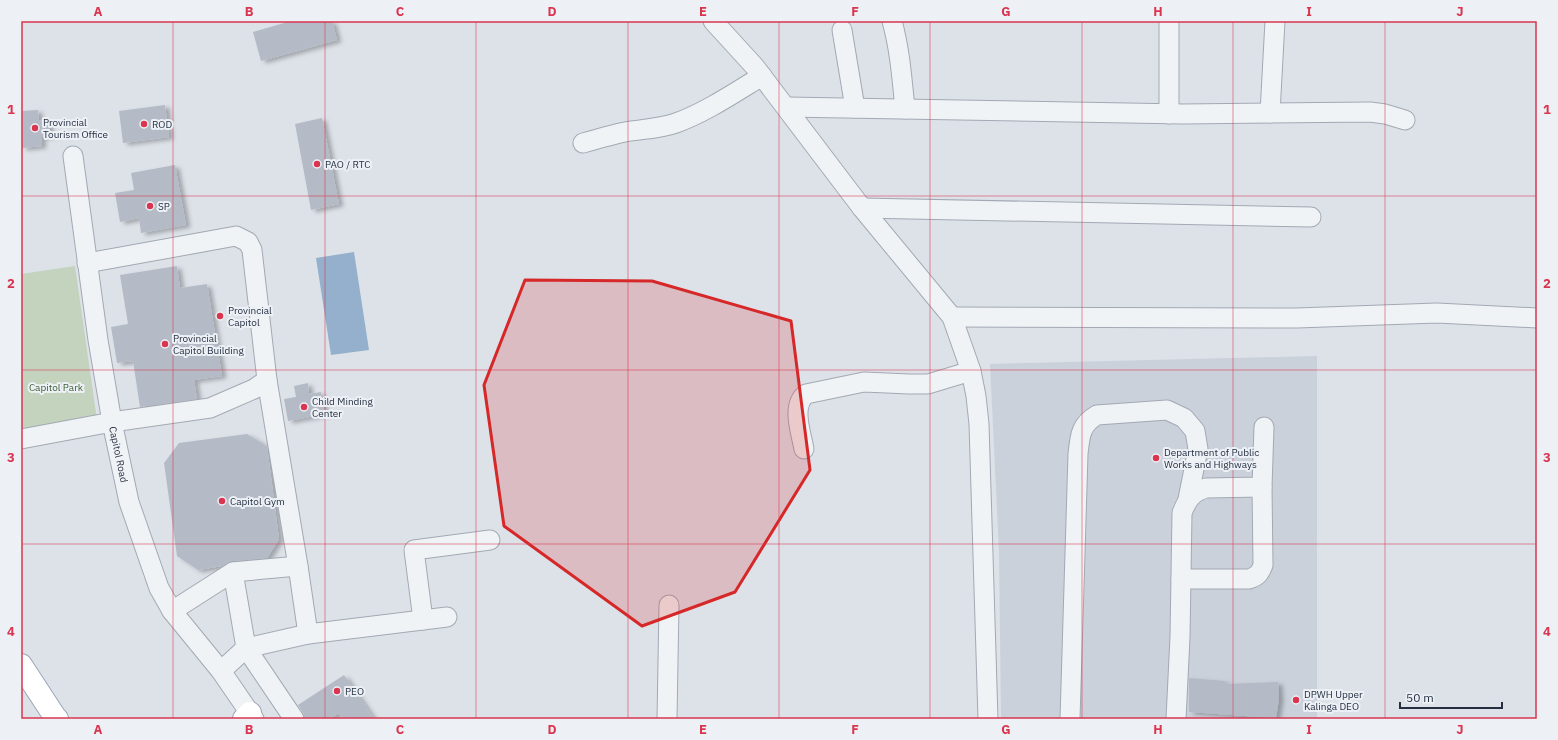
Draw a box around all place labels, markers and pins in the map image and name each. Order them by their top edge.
place label: Provincial Tourism Office [43,116,108,141]
place label: ROD [152,118,172,131]
marker: ROD [139,119,149,129]
marker: Provincial Tourism Office [30,123,40,133]
place label: PAO / RTC [325,158,370,171]
marker: PAO / RTC [312,159,322,169]
place label: SP [158,200,170,213]
marker: SP [145,201,155,211]
place label: Provincial Capitol [228,304,272,329]
marker: Provincial Capitol [215,311,225,321]
place label: Provincial Capitol Building [173,332,244,357]
marker: Provincial Capitol Building [160,339,170,349]
place label: Child Minding Center [312,395,374,420]
marker: Child Minding Center [299,402,309,412]
place label: Department of Public Works and Highways [1164,446,1259,471]
marker: Department of Public Works and Highways [1151,453,1161,463]
place label: Capitol Gym [230,495,285,508]
marker: Capitol Gym [217,496,227,506]
place label: PEO [345,685,364,698]
marker: PEO [332,686,342,696]
place label: DPWH Upper Kalinga DEO [1304,688,1363,713]
marker: DPWH Upper Kalinga DEO [1291,695,1301,705]

